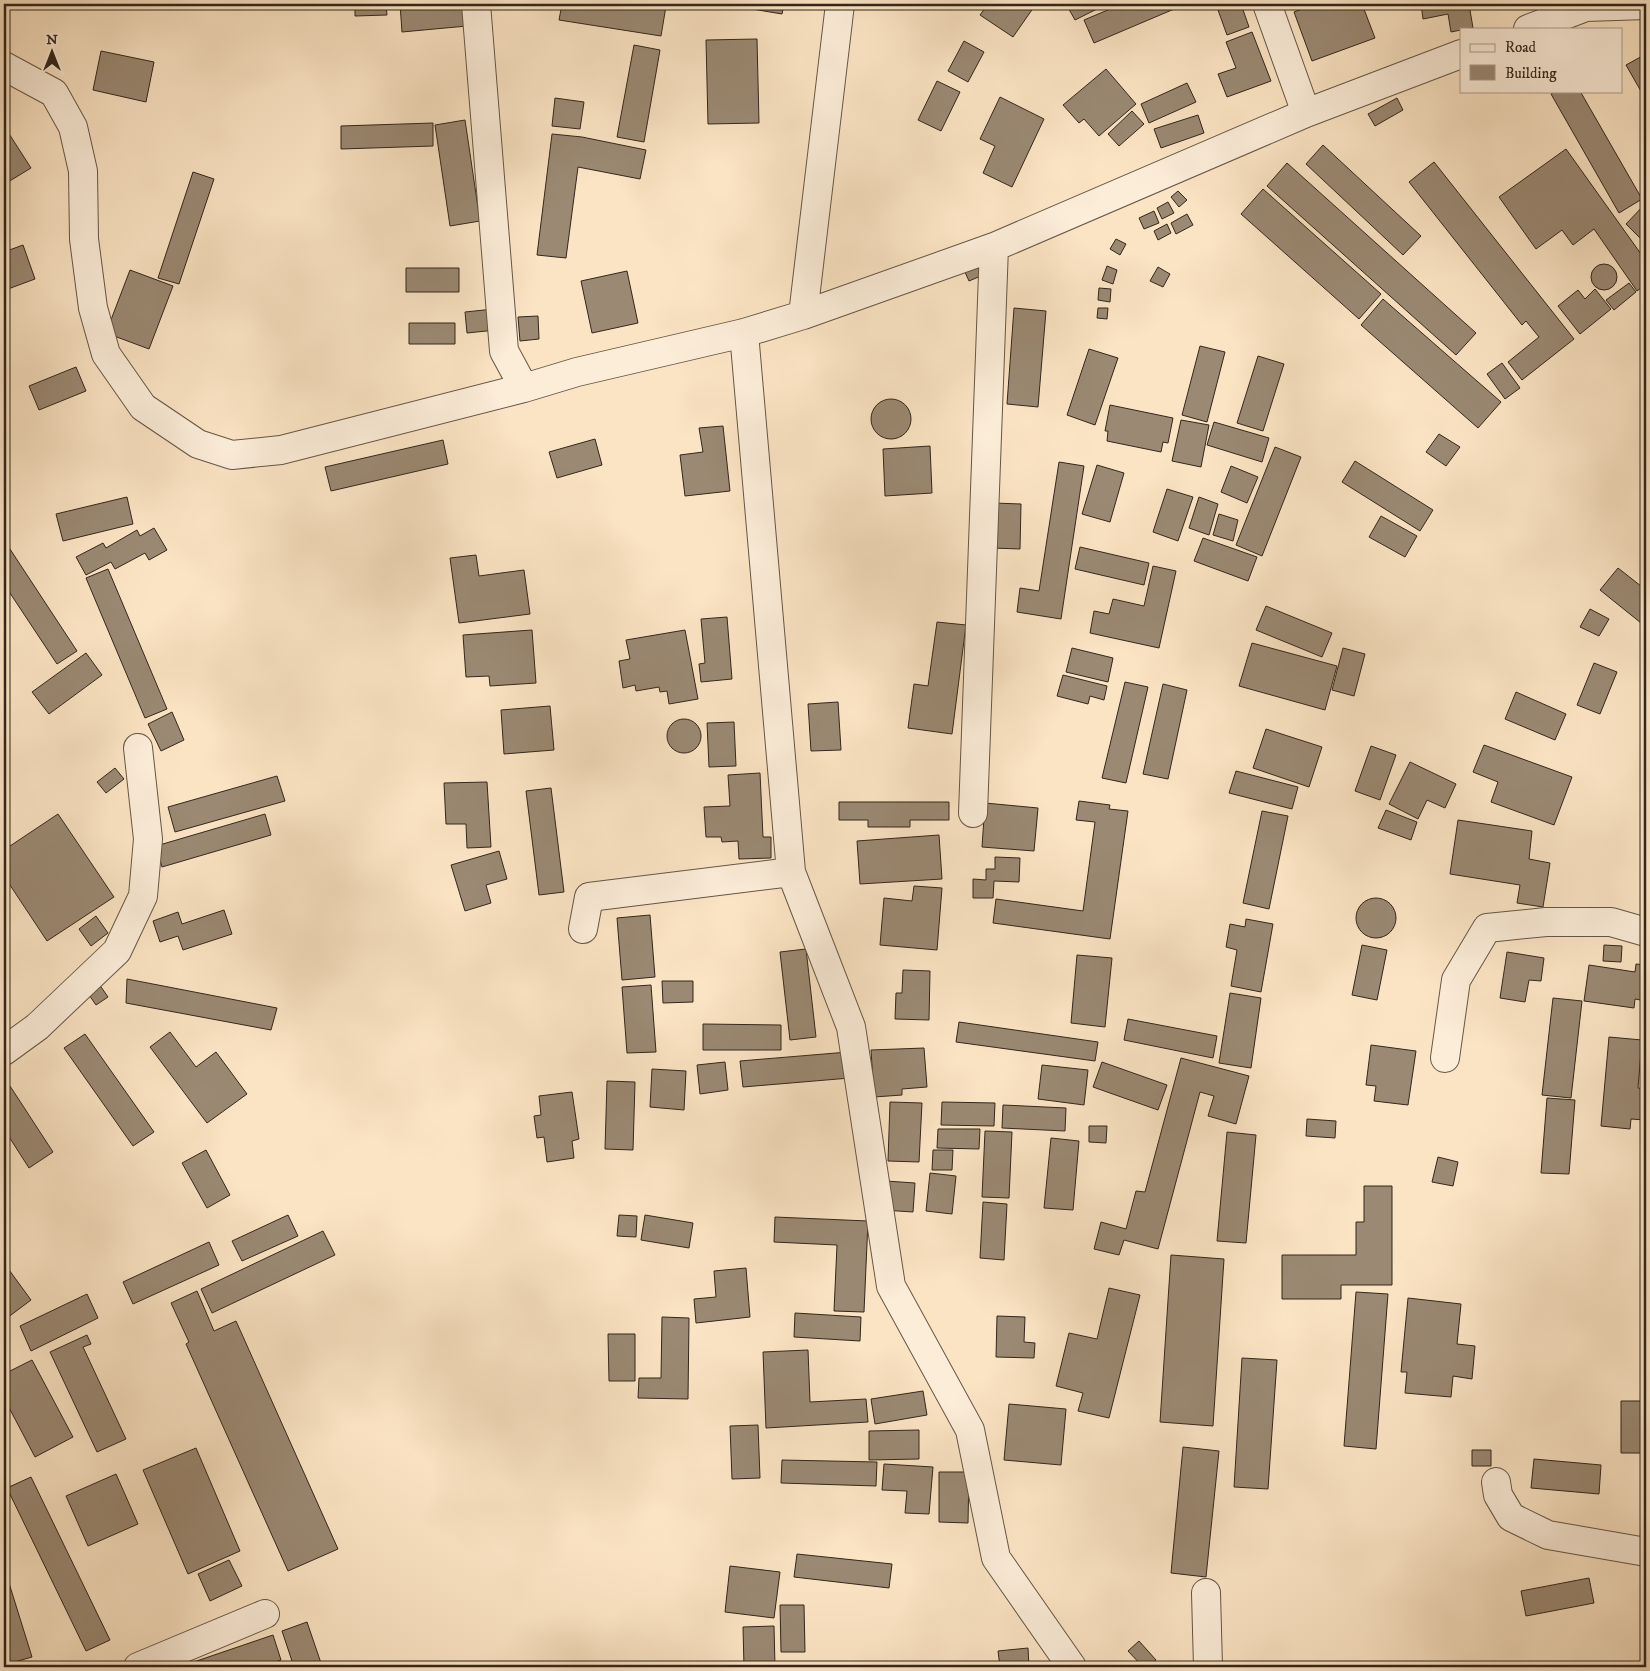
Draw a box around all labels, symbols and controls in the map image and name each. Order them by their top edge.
north arrow [28,28,78,78]
legend [1460,28,1622,92]
text: N [46,31,58,49]
text: Road [1505,38,1537,57]
text: Building [1505,64,1557,83]

